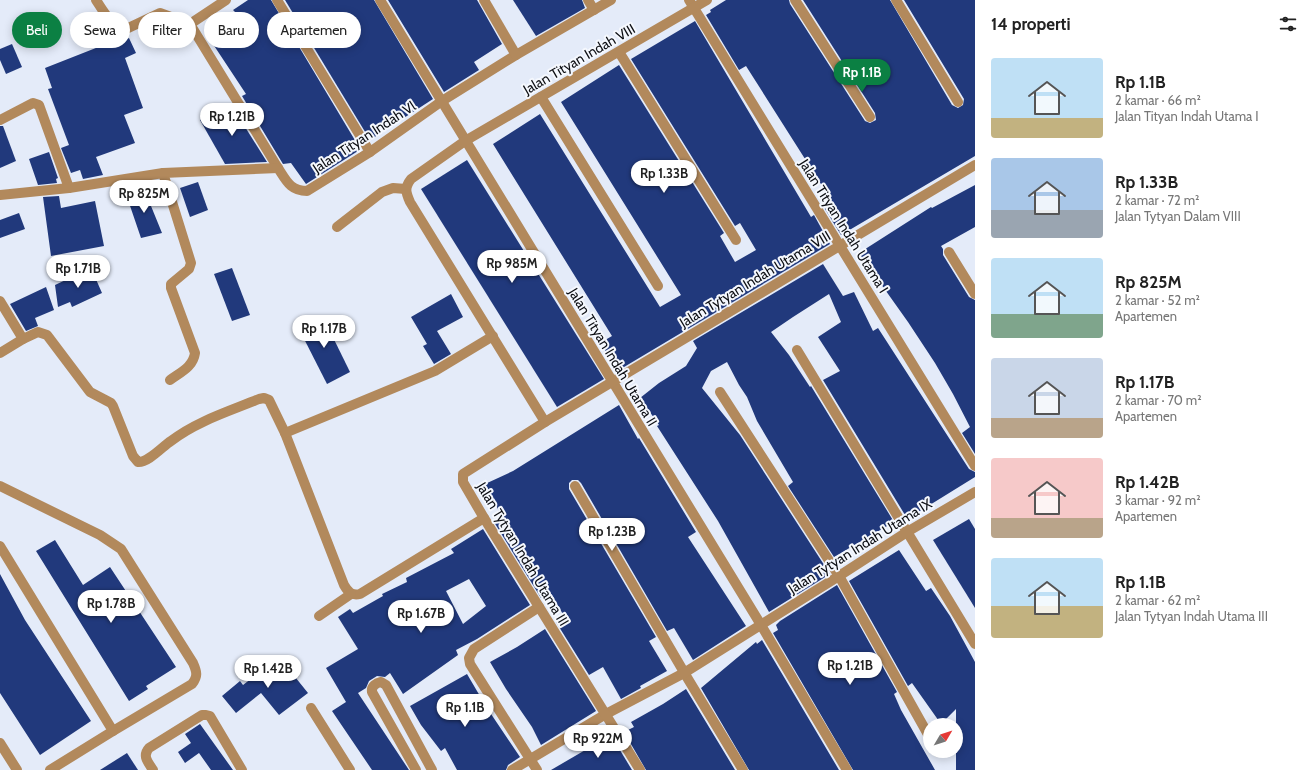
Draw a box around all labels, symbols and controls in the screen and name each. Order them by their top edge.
chip: Beli [12,12,62,48]
chip: Sewa [70,12,130,48]
chip: Filter [138,12,196,48]
chip: Baru [204,12,259,48]
chip: Apartemen [267,12,361,48]
icon: filters [1277,13,1299,35]
text: 14 properti [991,14,1071,34]
street label: Jalan Tityan Indah VIII [519,20,638,99]
pin: Rp 1.1B [825,59,899,93]
text: Rp 1.1B [843,64,881,80]
text: Rp 1.1B [1115,72,1166,92]
icon: home [1023,74,1071,122]
text: 2 kamar · 66 m² [1115,92,1201,108]
street label: Jalan Tityan Indah Vl [308,97,419,178]
pin: Rp 1.21B [191,103,273,137]
text: Rp 1.21B [209,108,255,124]
text: Jalan Tityan Indah Utama I [1115,108,1259,124]
street label: Jalan Tityan Indah Utama I [795,155,893,296]
pin: Rp 1.33B [623,160,705,194]
text: Rp 1.33B [640,165,688,181]
text: Rp 1.33B [1115,172,1178,192]
icon: home [1023,174,1071,222]
pin: Rp 825M [107,180,181,214]
text: Rp 825M [119,185,169,201]
text: 2 kamar · 72 m² [1115,192,1199,208]
text: Jalan Tytyan Dalam VIII [1115,208,1241,224]
street label: Jalan Tytyan Indah Utama VIII [675,227,834,332]
pin: Rp 985M [475,250,549,284]
pin: Rp 1.71B [37,255,119,289]
text: Rp 985M [486,255,538,271]
text: Rp 1.71B [55,260,101,276]
text: Rp 825M [1115,272,1182,292]
icon: home [1023,274,1071,322]
street label: Jalan Tityan Indah Utama II [564,284,661,429]
text: 2 kamar · 52 m² [1115,292,1200,308]
text: Apartemen [1115,308,1177,324]
pin: Rp 1.17B [283,315,365,349]
text: Rp 1.17B [301,320,347,336]
text: Rp 1.17B [1115,372,1174,392]
icon: home [1023,374,1071,422]
text: 2 kamar · 70 m² [1115,392,1202,408]
text: Apartemen [1115,408,1177,424]
text: Rp 1.42B [1115,472,1179,492]
icon: home [1023,474,1071,522]
street label: Jalan Tytyan Indah Utama III [472,478,573,629]
text: 3 kamar · 92 m² [1115,492,1201,508]
street label: Jalan Tytyan Indah Utama IX [784,494,936,598]
text: Apartemen [1115,508,1177,524]
pin: Rp 1.23B [571,518,653,552]
text: Rp 1.23B [588,523,636,539]
text: Rp 1.1B [1115,572,1166,592]
icon: home [1023,574,1071,622]
pin: Rp 1.78B [70,590,152,624]
text: 2 kamar · 62 m² [1115,592,1200,608]
text: Rp 1.78B [87,595,135,611]
pin: Rp 1.67B [380,600,462,634]
text: Rp 1.67B [397,605,445,621]
text: Jalan Tytyan Indah Utama III [1115,608,1268,624]
pin: Rp 1.21B [809,652,891,686]
pin: Rp 1.42B [227,655,309,689]
text: Rp 1.21B [827,657,873,673]
text: Rp 1.42B [243,660,293,676]
pin: Rp 1.1B [428,694,502,728]
text: Rp 1.1B [446,699,484,715]
north arrow [923,718,963,758]
map controls [923,718,963,758]
pin: Rp 922M [561,725,635,759]
text: Rp 922M [573,730,623,746]

